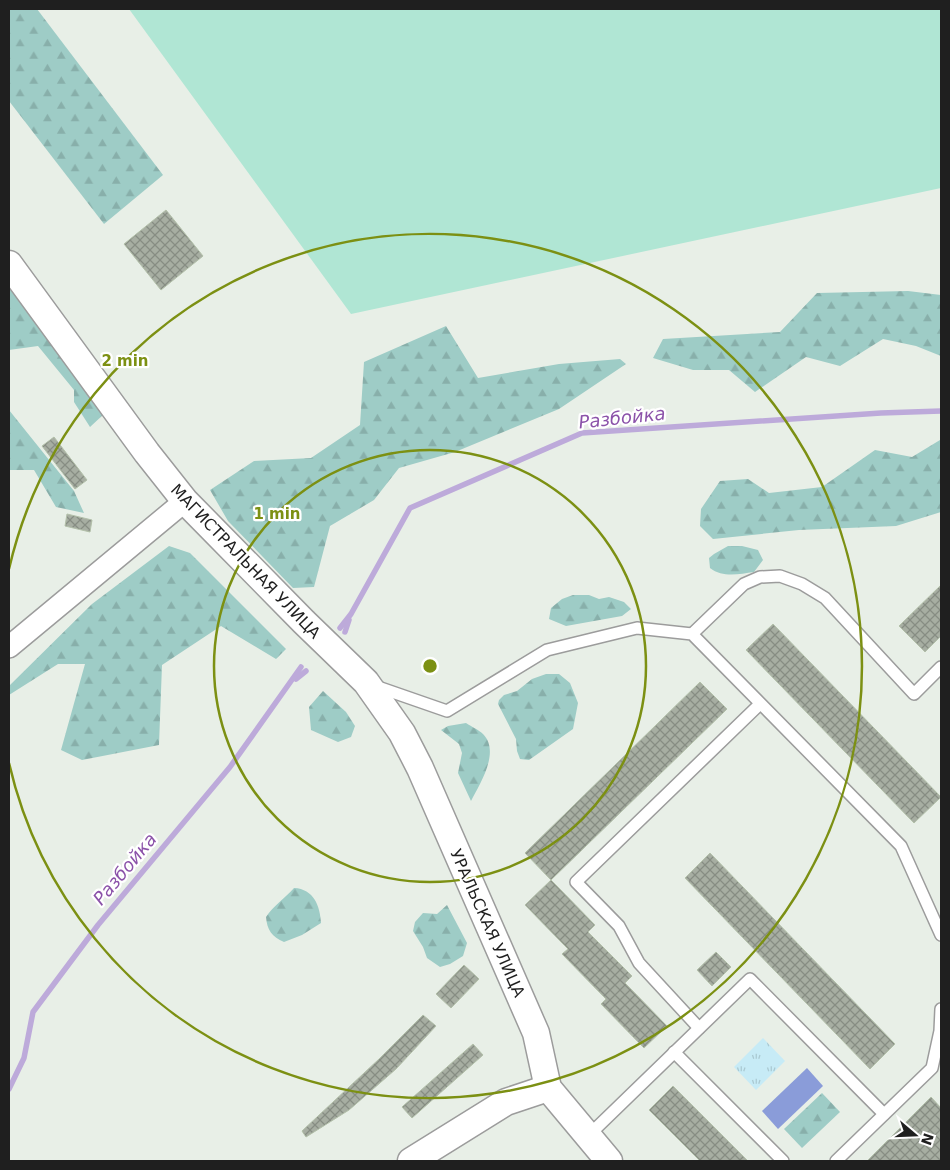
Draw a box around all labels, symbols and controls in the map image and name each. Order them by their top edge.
text: 2 min [101,352,149,370]
water label: Разбойка [578,403,666,433]
street label: МАГИСТРАЛЬНАЯ УЛИЦА [167,480,325,643]
text: 1 min [253,505,301,523]
centre of rings [421,657,439,675]
water label: Разбойка [89,829,161,909]
street label: УРАЛЬСКАЯ УЛИЦА [446,846,529,1000]
north arrow [890,1110,940,1160]
text: N [918,1131,937,1147]

